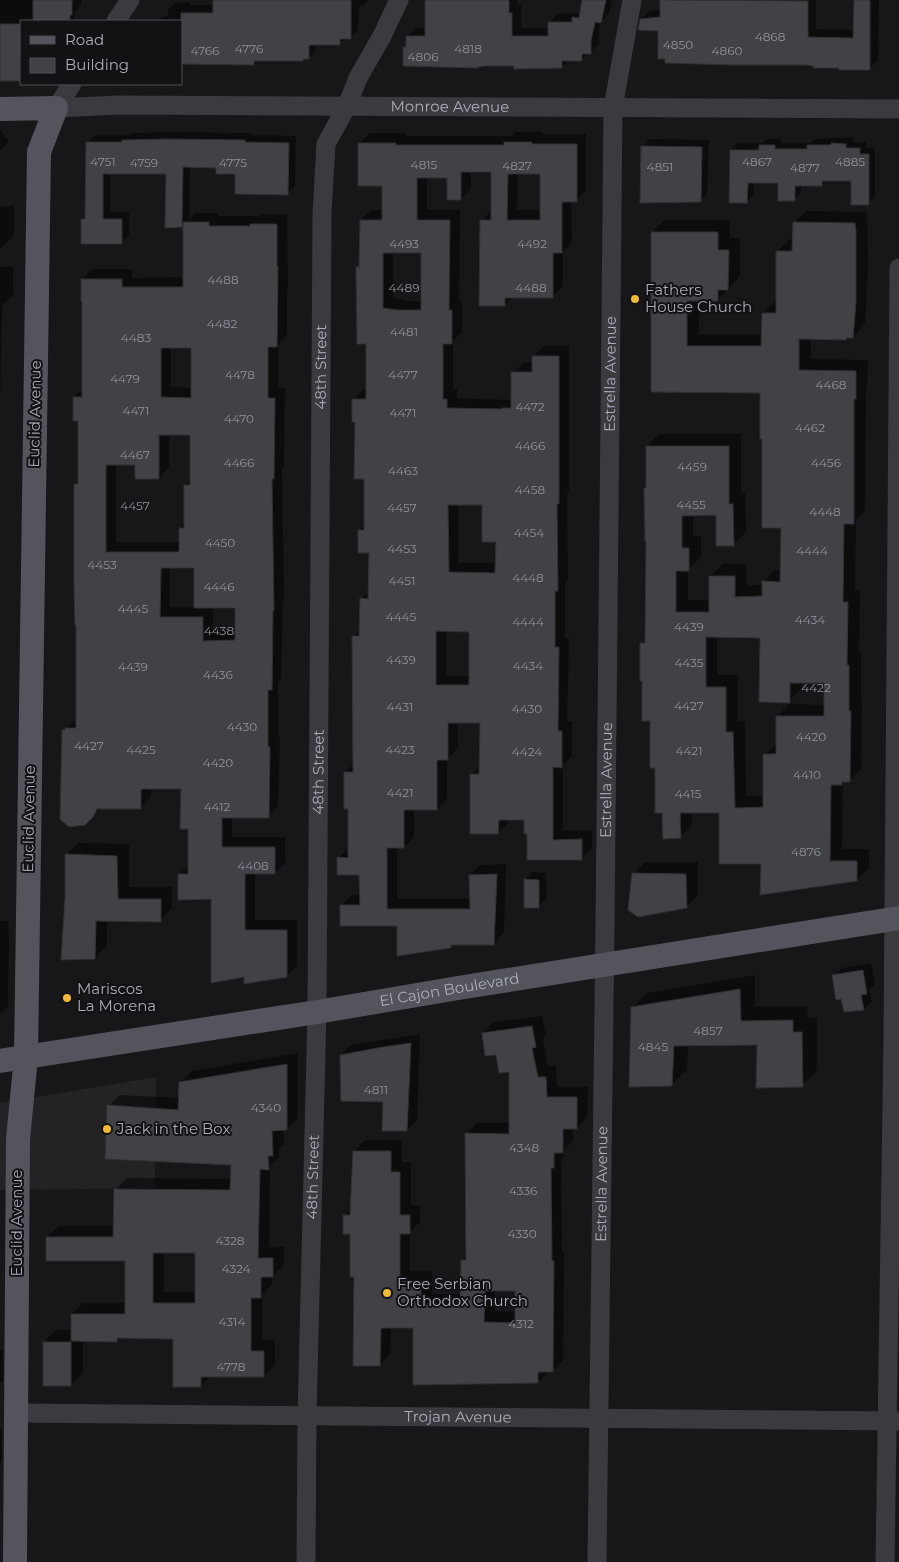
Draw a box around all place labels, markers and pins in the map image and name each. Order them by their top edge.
place label: Fathers House Church [645,280,752,316]
marker: Fathers House Church [629,293,641,305]
place label: Mariscos La Morena [77,979,156,1015]
marker: Mariscos La Morena [61,992,73,1004]
place label: Jack in the Box [116,1119,230,1138]
marker: Jack in the Box [101,1123,113,1135]
place label: Free Serbian Orthodox Church [397,1274,528,1310]
marker: Free Serbian Orthodox Church [381,1287,393,1299]

